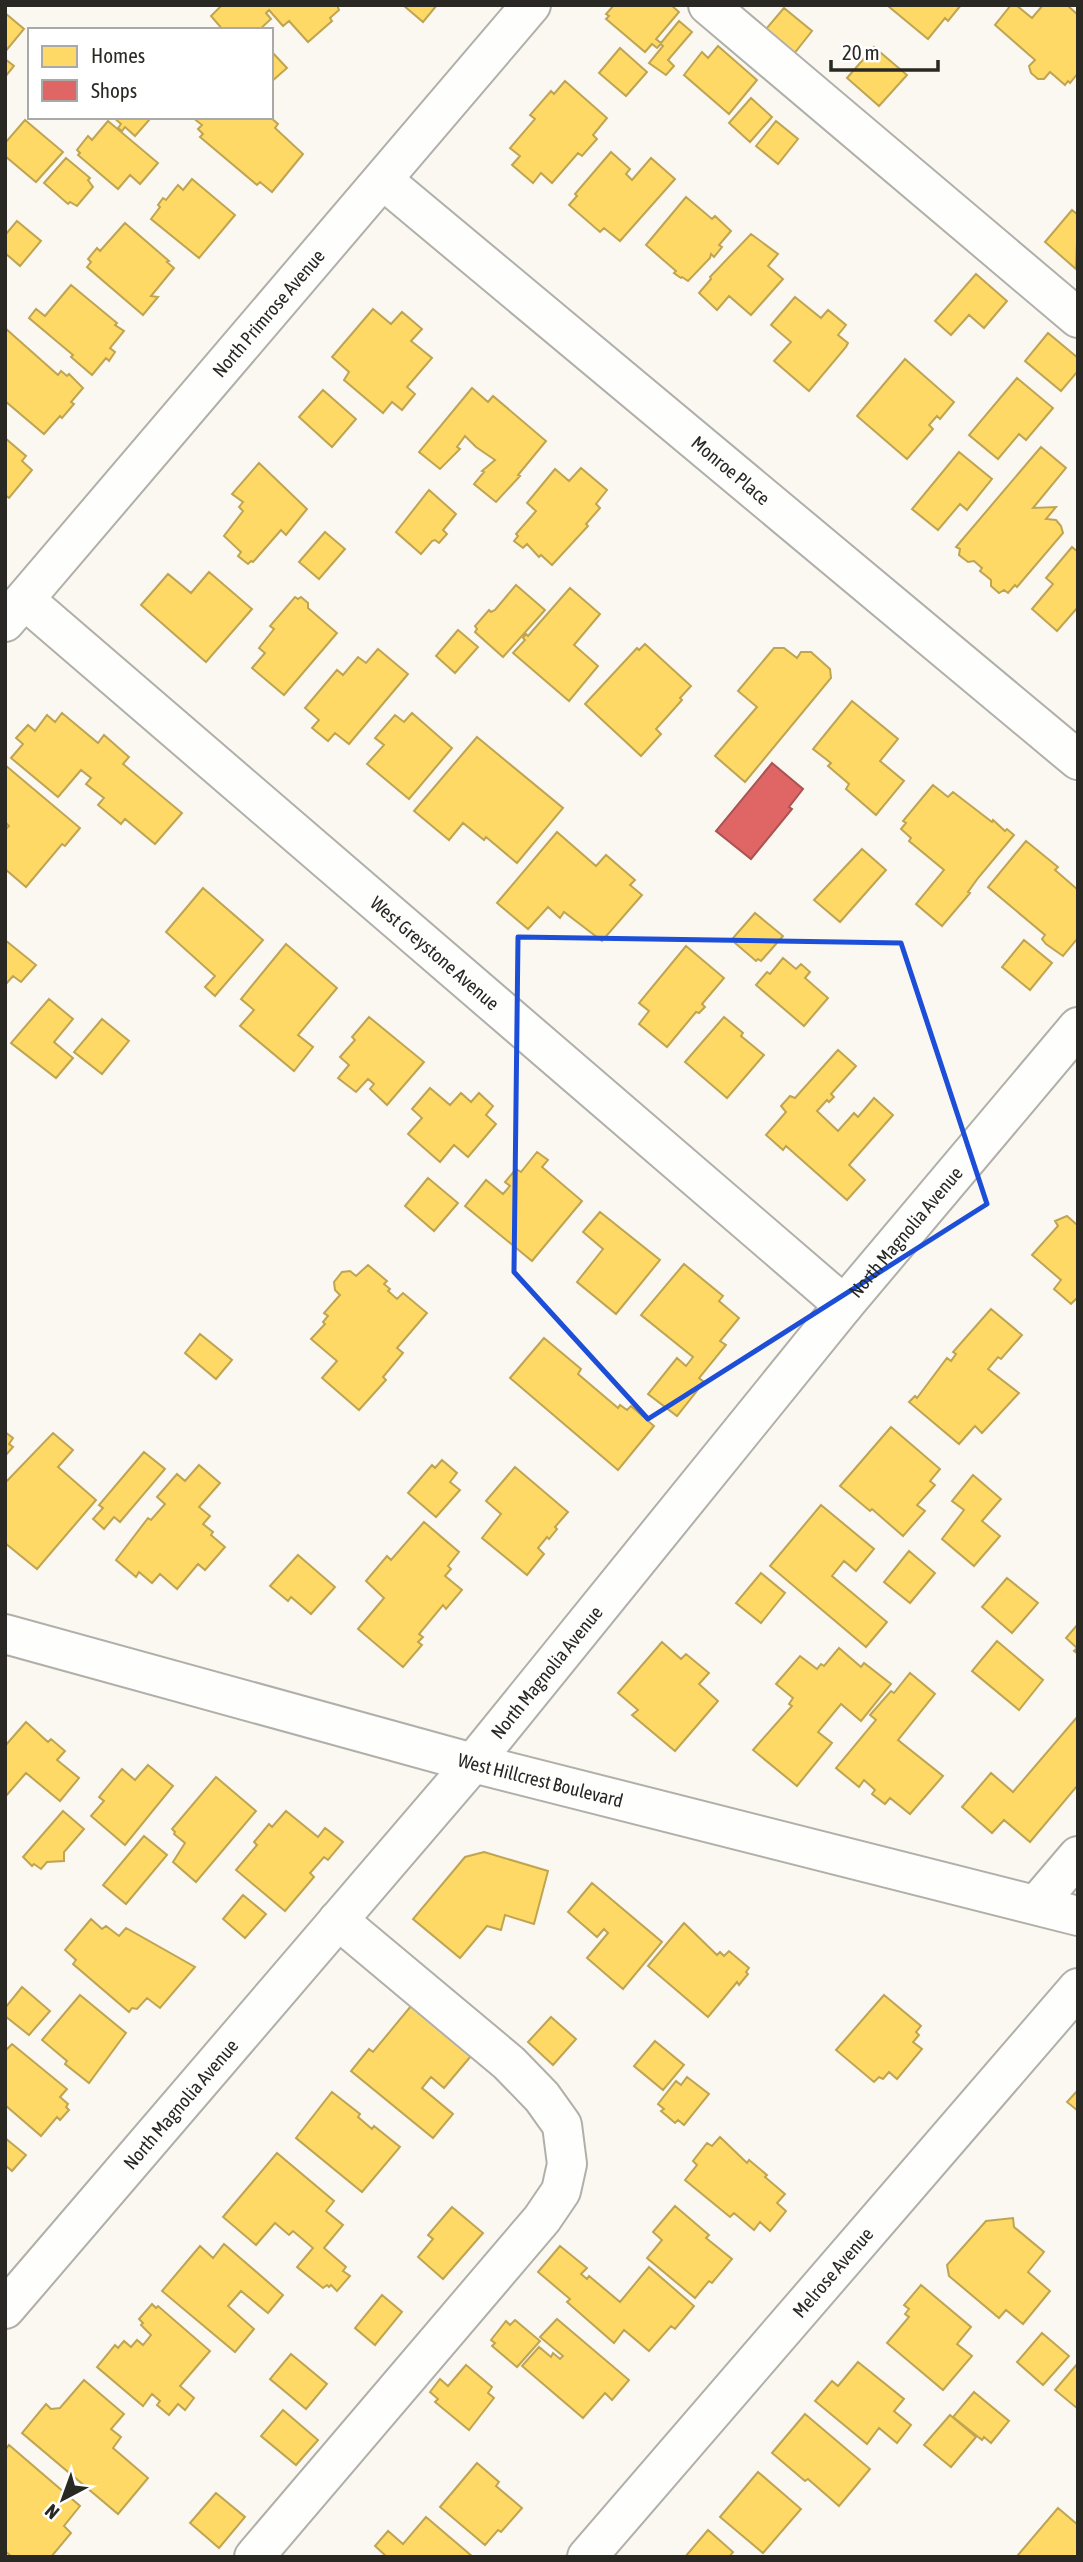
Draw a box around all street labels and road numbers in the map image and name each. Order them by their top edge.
street label: North Primrose Avenue [208,245,329,381]
street label: Monroe Place [687,431,775,509]
street label: West Greystone Avenue [366,892,504,1014]
street label: North Magnolia Avenue [844,1162,967,1302]
street label: North Magnolia Avenue [486,1601,607,1743]
street label: West Hillcrest Boulevard [455,1748,625,1812]
street label: North Magnolia Avenue [119,2034,243,2174]
street label: Melrose Avenue [788,2223,877,2322]

